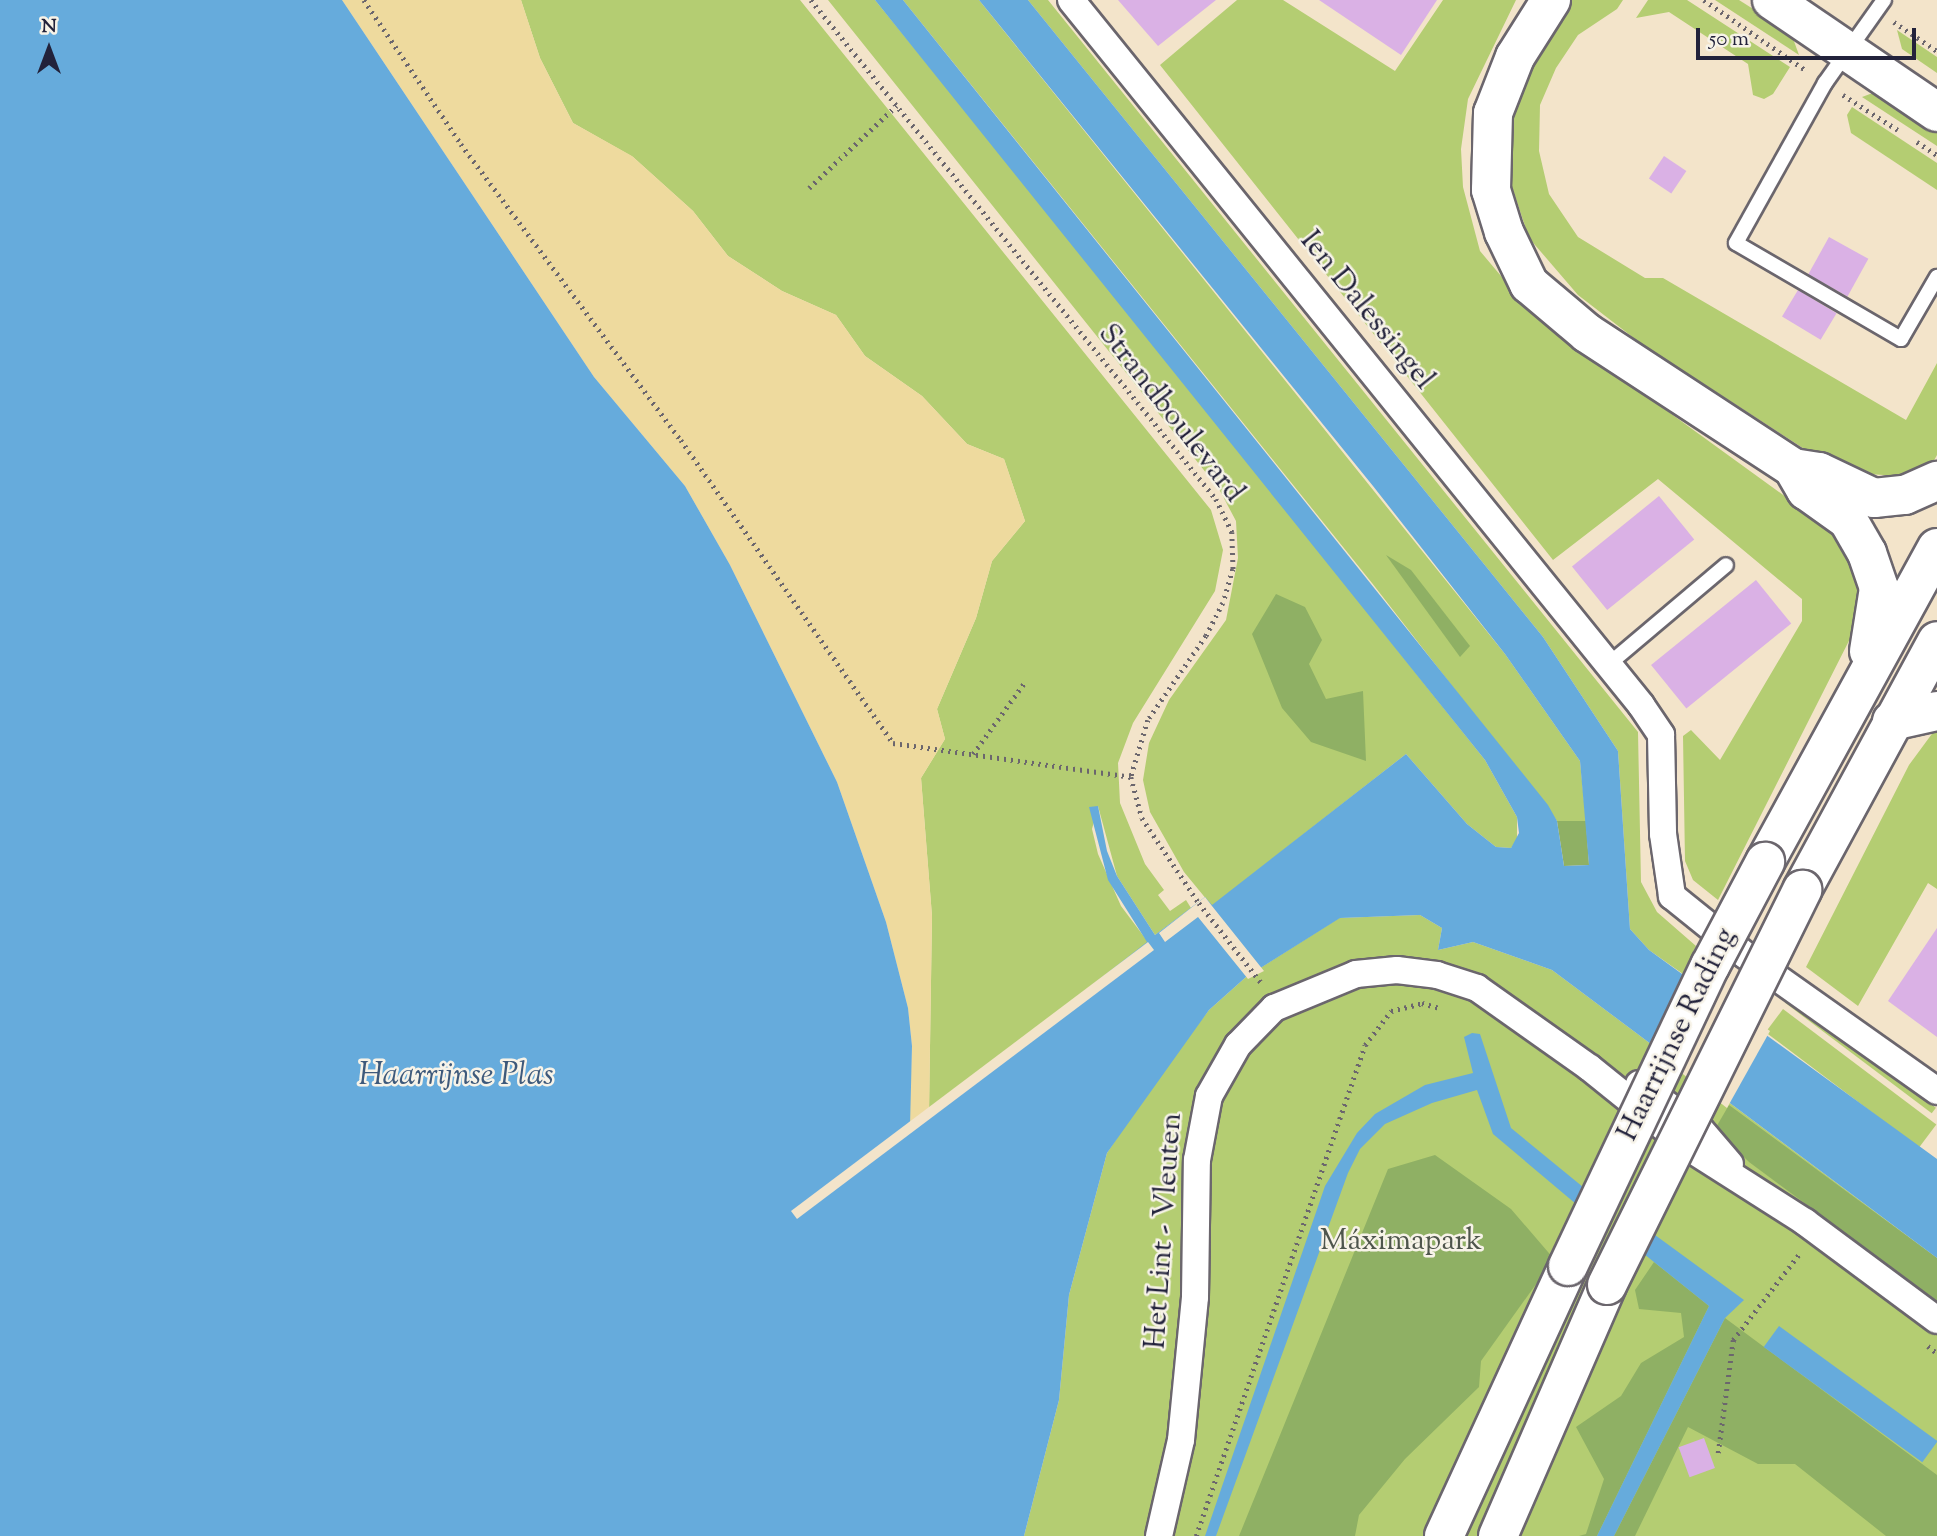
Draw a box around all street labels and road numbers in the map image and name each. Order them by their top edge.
street label: Ien Dalessingel [1291,224,1441,398]
street label: Strandboulevard [1089,317,1251,511]
street label: Haarrijnse Rading [1611,923,1745,1147]
street label: Het Lint - Vleuten [1139,1112,1191,1350]

